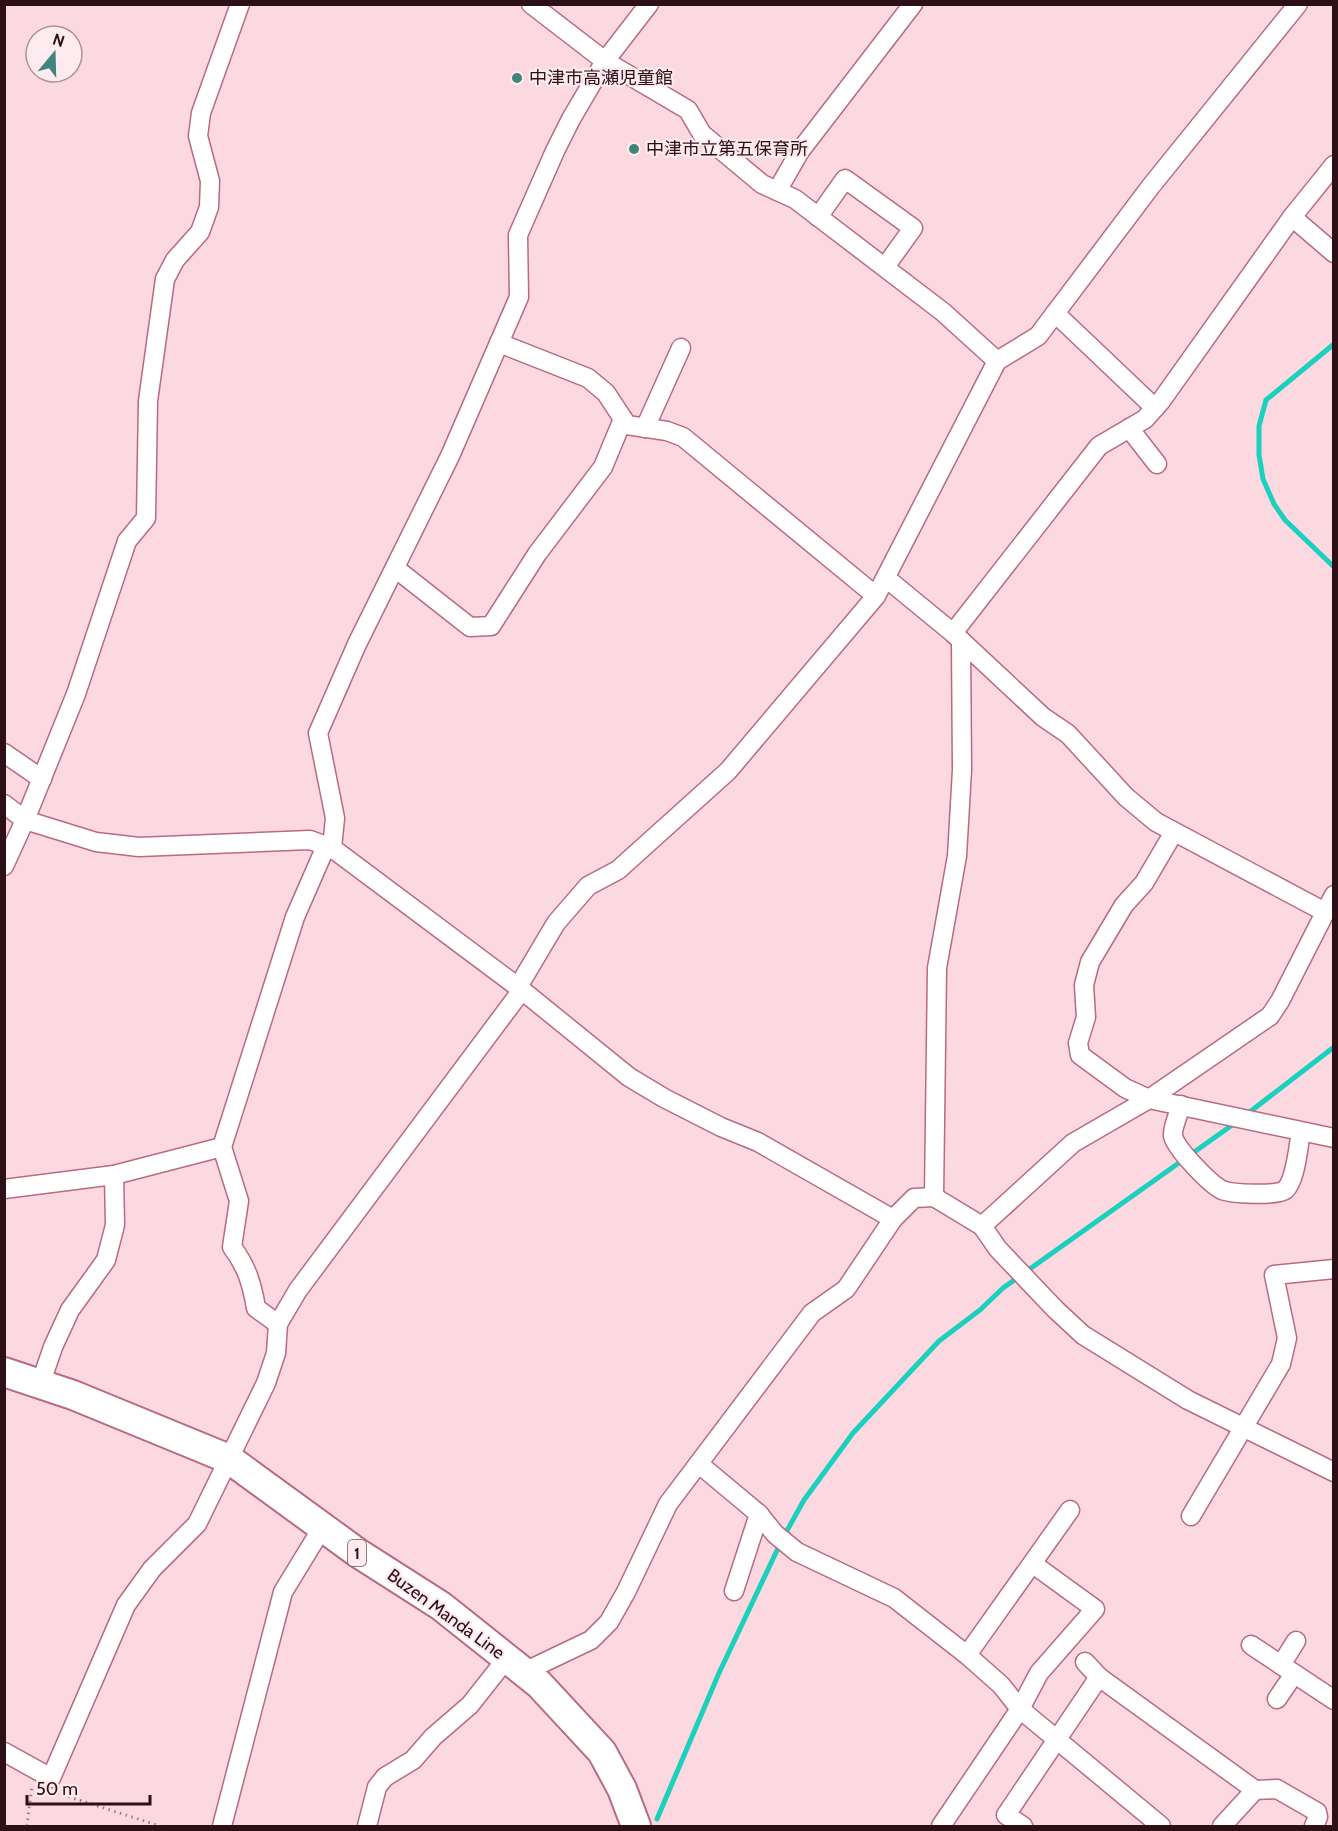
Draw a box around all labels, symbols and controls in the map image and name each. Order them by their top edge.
north arrow [24,24,84,84]
text: N [50,29,67,51]
place label: 中津市高瀬児童館 [529,67,673,89]
marker: 中津市高瀬児童館 [510,71,524,85]
place label: 中津市立第五保育所 [646,138,808,160]
marker: 中津市立第五保育所 [627,142,641,156]
road number: 1 [348,1540,366,1566]
street label: Buzen Manda Line [383,1564,509,1664]
scale bar [27,1768,150,1806]
text: 50 m [36,1778,78,1800]

